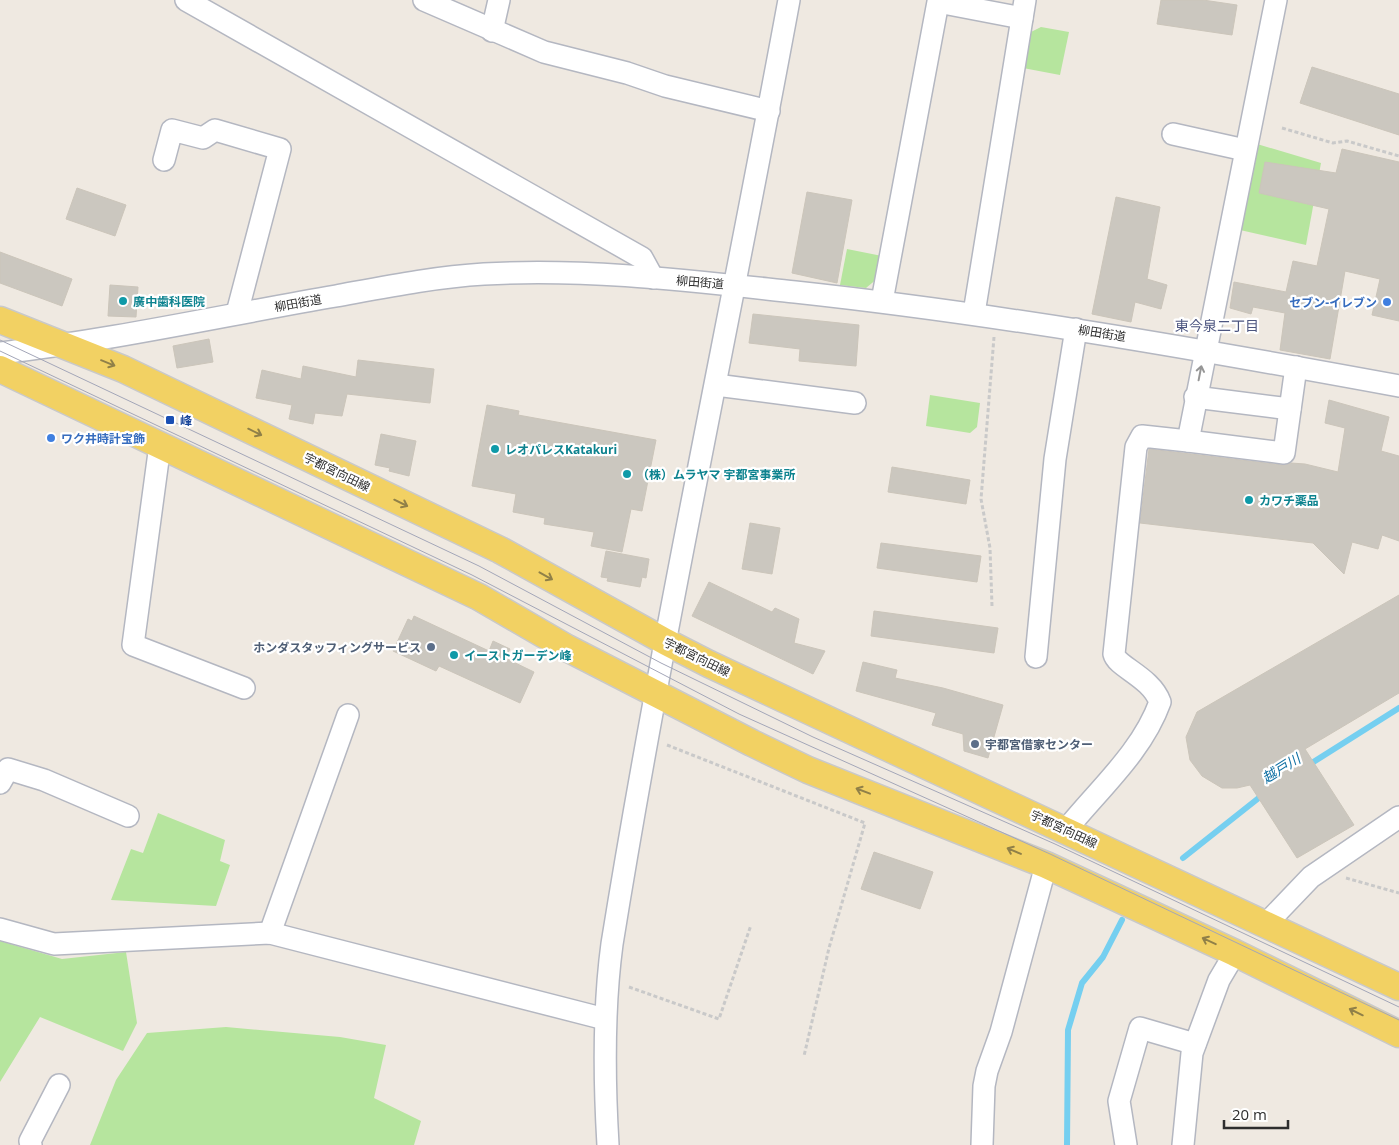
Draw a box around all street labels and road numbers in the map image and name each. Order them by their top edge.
street label: 柳田街道 [675,271,725,293]
street label: 柳田街道 [273,290,323,316]
street label: 柳田街道 [1077,321,1127,345]
street label: 宇都宮向田線 [301,449,373,495]
street label: 宇都宮向田線 [661,634,733,680]
street label: 宇都宮向田線 [1028,806,1100,852]

